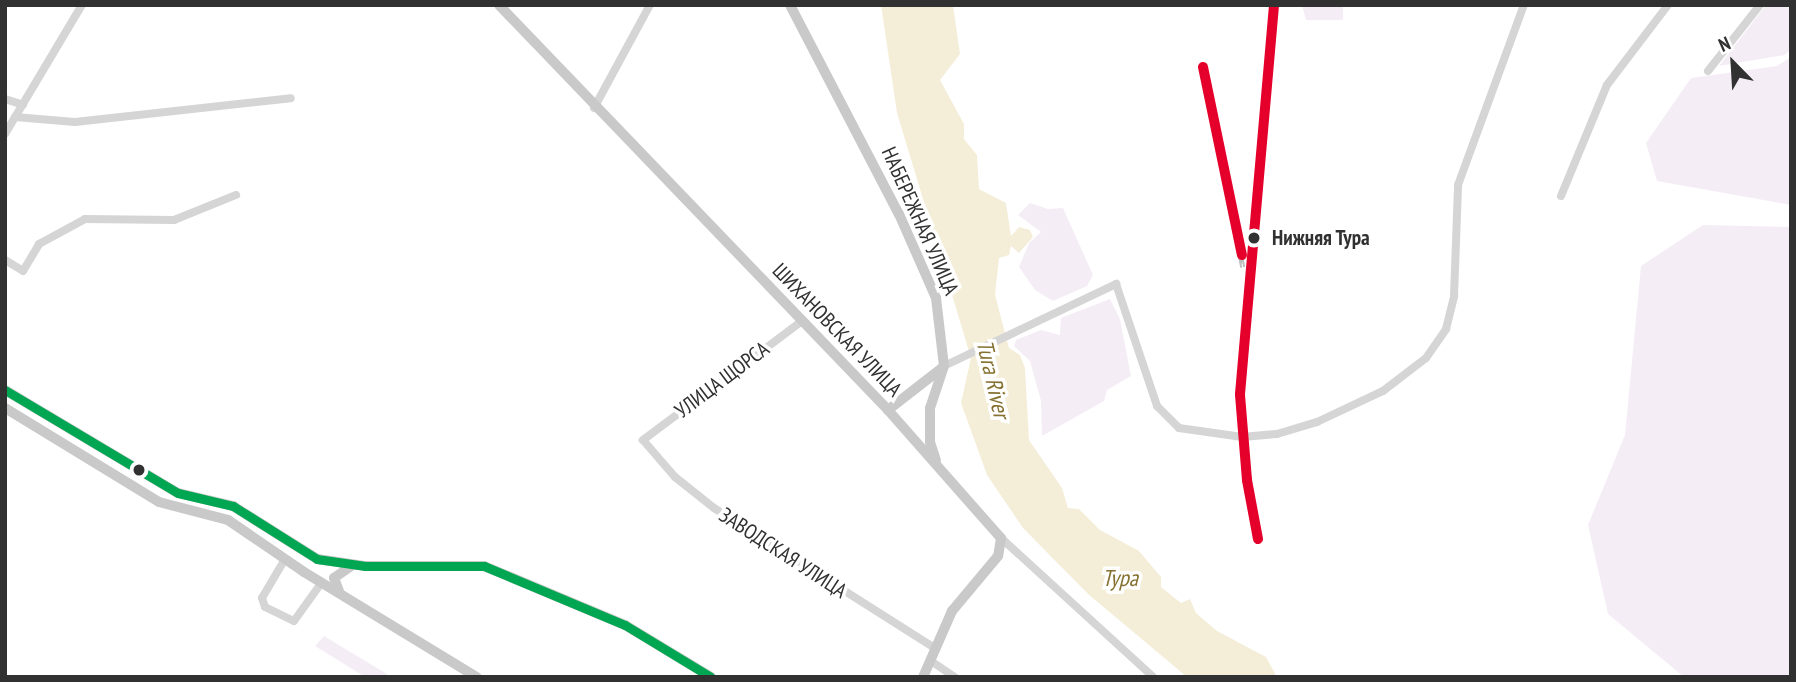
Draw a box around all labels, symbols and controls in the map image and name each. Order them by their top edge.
north arrow [1698,28,1768,98]
text: N [1715,31,1734,57]
street label: НАБЕРЕЖНАЯ УЛИЦА [876,143,964,299]
place label: Нижняя Тура [1272,225,1370,251]
marker: Нижняя Тура [1243,227,1265,249]
street label: ШИХАНОВСКАЯ УЛИЦА [767,258,907,402]
street label: УЛИЦА ЩОРСА [670,336,774,424]
water label: Tura River [971,337,1015,421]
unlabelled marker [132,463,146,477]
street label: ЗАВОДСКАЯ УЛИЦА [714,502,852,604]
water label: Тура [1102,564,1138,592]

